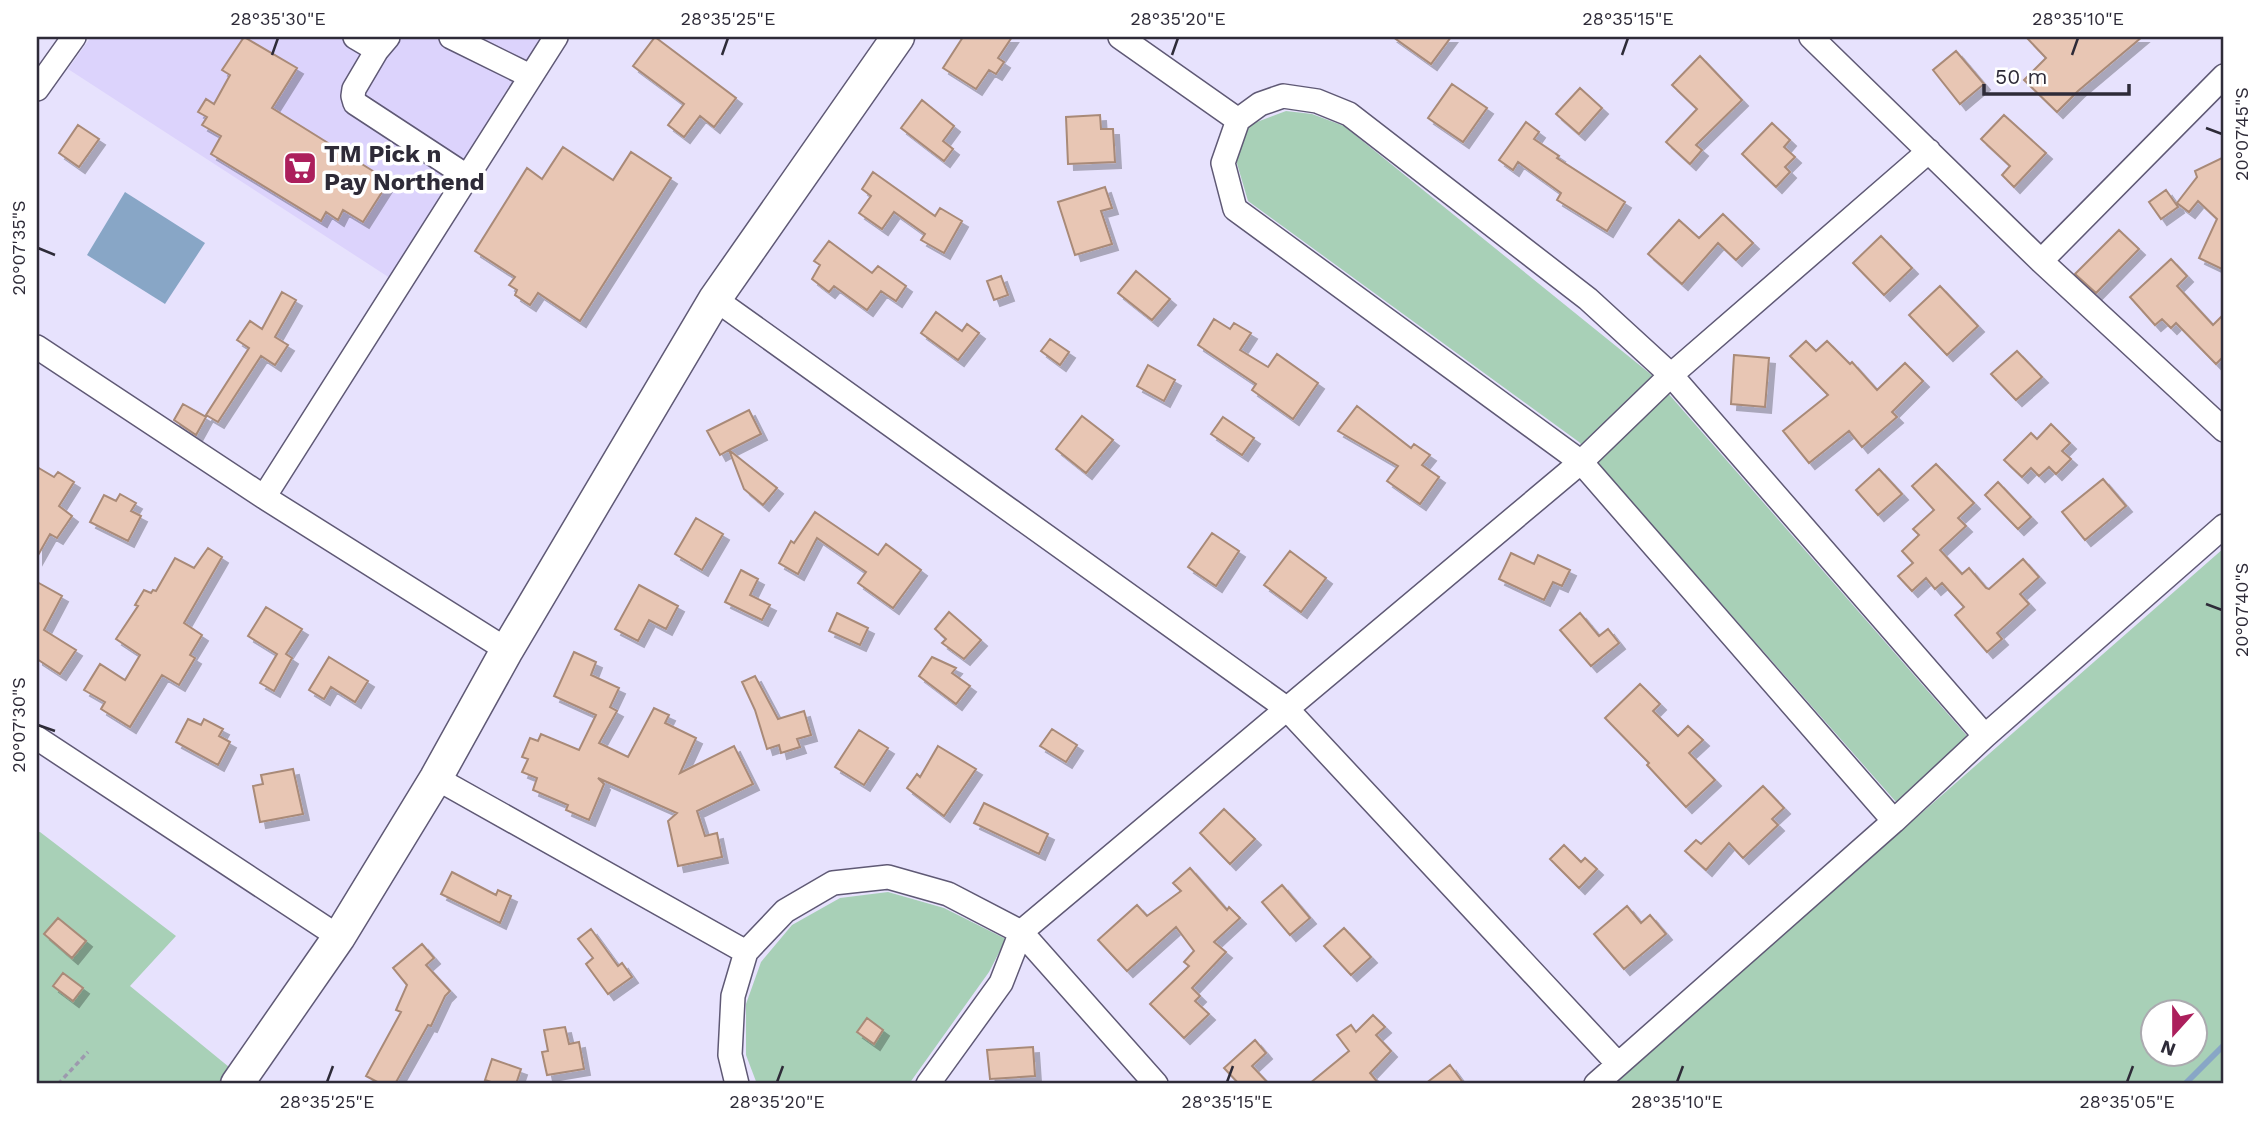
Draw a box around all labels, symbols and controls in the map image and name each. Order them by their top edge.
text: 28°35'30"E [230,8,326,29]
text: 28°35'25"E [681,8,775,29]
text: 28°35'20"E [1130,8,1226,29]
text: 28°35'15"E [1582,8,1674,29]
text: 28°35'10"E [2032,8,2124,29]
scale bar [1984,52,2130,96]
text: 50 m [1995,64,2047,89]
text: 20°07'45"S [2231,87,2252,181]
place label: TM Pick n Pay Northend [324,140,485,196]
supermarket icon: TM Pick n Pay Northend [281,149,319,187]
text: 20°07'35"S [8,201,29,295]
text: 20°07'40"S [2231,563,2252,657]
text: 20°07'30"S [8,677,29,773]
north arrow [2138,998,2208,1068]
text: N [2157,1035,2179,1062]
text: 28°35'25"E [280,1091,374,1112]
text: 28°35'20"E [729,1091,825,1112]
text: 28°35'15"E [1181,1091,1273,1112]
text: 28°35'10"E [1631,1091,1723,1112]
text: 28°35'05"E [2079,1091,2175,1112]

